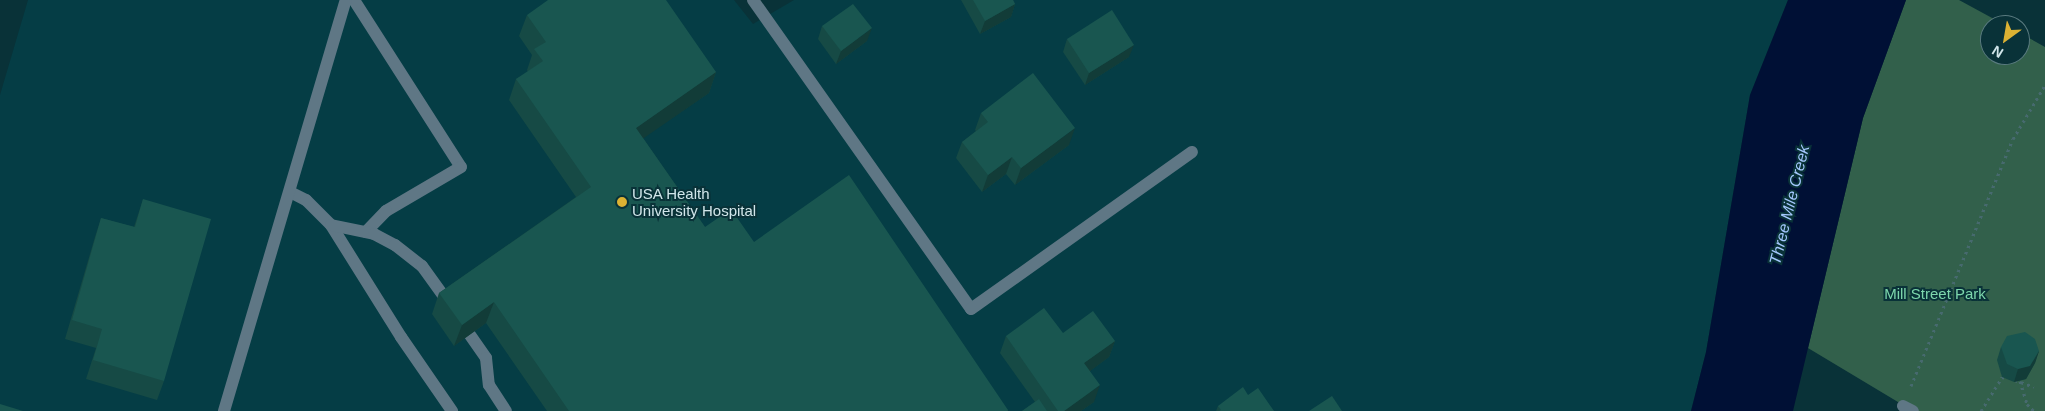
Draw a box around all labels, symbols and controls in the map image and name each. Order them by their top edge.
north arrow [1980,15,2030,65]
text: N [1989,42,2006,61]
water label: Three Mile Creek [1766,143,1814,267]
place label: USA Health University Hospital [632,184,756,219]
marker: USA Health University Hospital [616,196,628,208]
park label: Mill Street Park [1884,285,1986,303]

